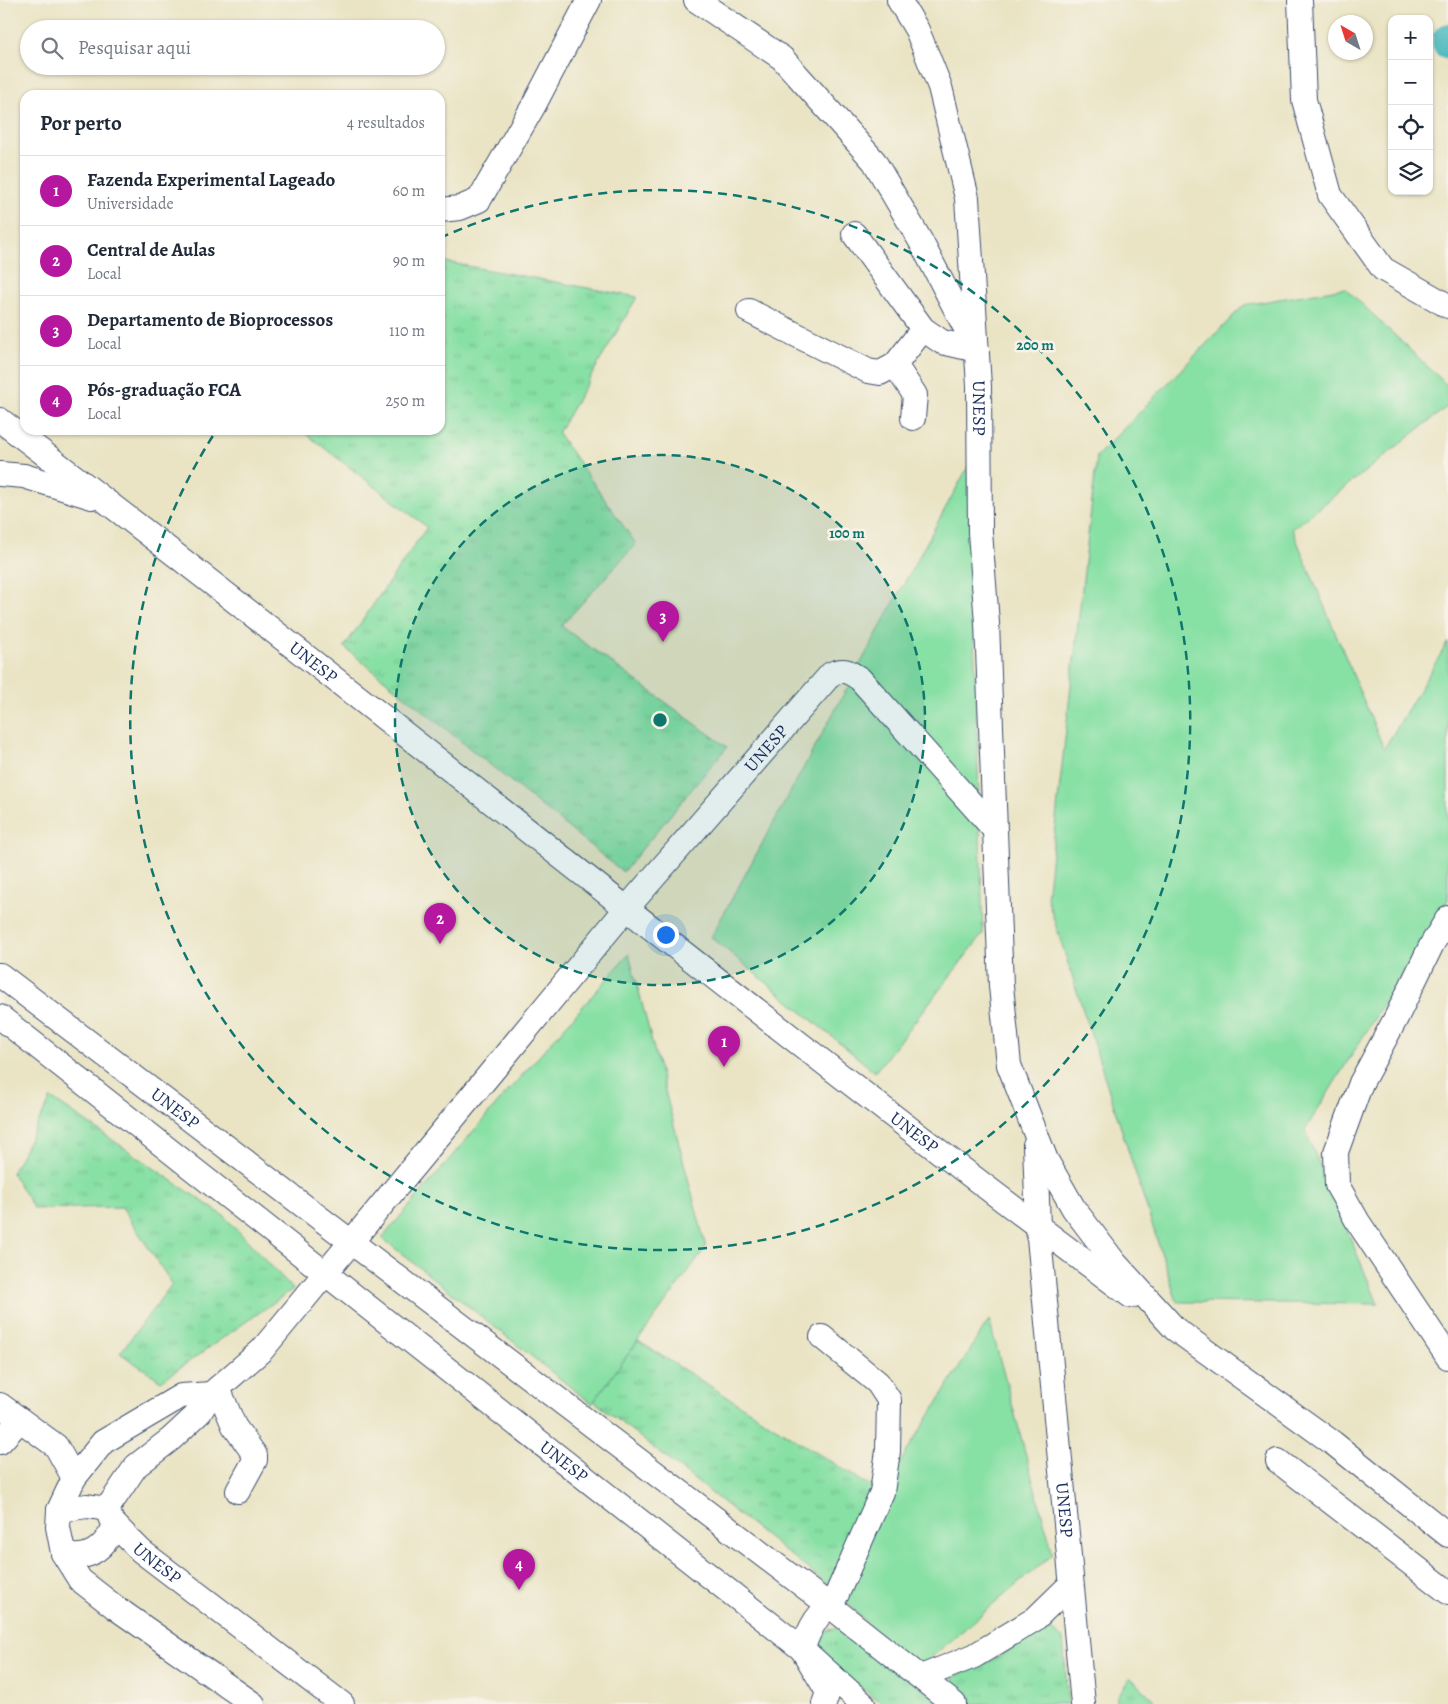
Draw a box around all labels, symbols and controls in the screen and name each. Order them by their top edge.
north arrow [1328,15,1373,60]
map controls [1388,15,1433,195]
button: + [1388,15,1433,60]
search box [20,20,445,75]
icon: search [38,34,66,62]
text: Pesquisar aqui [78,35,191,61]
button: − [1388,60,1433,105]
button: locate [1388,105,1433,150]
text: Por perto [40,109,122,137]
text: 4 resultados [347,112,425,134]
button: layers [1388,150,1433,195]
text: Fazenda Experimental Lageado [87,167,335,193]
text: 1 [53,180,59,202]
text: 60 m [393,180,425,202]
text: Universidade [87,193,174,215]
text: Central de Aulas [87,237,215,263]
text: 2 [52,250,60,272]
text: 90 m [393,250,425,272]
text: Local [87,263,121,285]
text: Departamento de Bioprocessos [87,307,333,333]
text: 3 [53,320,59,342]
text: 110 m [389,320,425,342]
text: Local [87,333,121,355]
text: 200 m [1016,335,1054,355]
text: Pós-graduação FCA [87,377,241,403]
street label: UNESP [967,380,991,436]
text: 4 [52,390,60,412]
text: 250 m [386,390,425,412]
text: Local [87,403,121,425]
text: 100 m [829,523,865,543]
pin: 3 [647,601,679,642]
street label: UNESP [284,636,343,689]
centre of rings [651,711,669,729]
street label: UNESP [739,720,793,777]
pin: 2 [424,903,456,944]
your location [653,922,679,948]
pin: 1 [708,1026,740,1067]
street label: UNESP [146,1082,204,1134]
street label: UNESP [885,1106,944,1159]
street label: UNESP [535,1435,593,1488]
street label: UNESP [1050,1481,1079,1538]
street label: UNESP [127,1537,186,1590]
pin: 4 [503,1549,535,1590]

